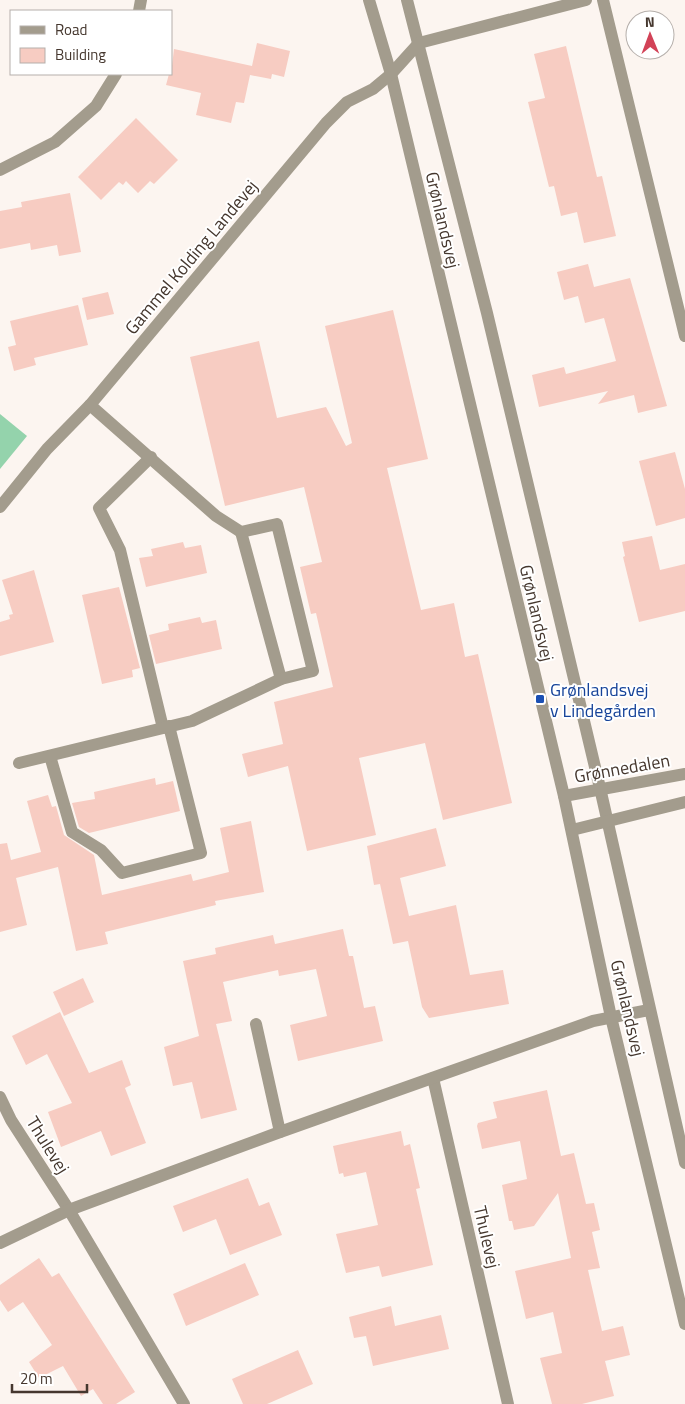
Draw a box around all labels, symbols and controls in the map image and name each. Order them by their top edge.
legend [10,10,172,75]
north arrow [625,10,675,60]
text: N [645,11,655,32]
text: Road [55,18,87,41]
text: Building [55,43,106,66]
street label: Grønlandsvej [419,169,467,271]
street label: Gammel Kolding Landevej [118,174,264,340]
street label: Grønlandsvej [513,562,561,664]
place label: Grønlandsvej v Lindegården [550,676,656,724]
marker: Grønlandsvej v Lindegården [534,693,546,705]
street label: Grønnedalen [572,746,672,790]
street label: Grønlandsvej [604,957,652,1059]
street label: Thulevej [20,1111,76,1179]
street label: Thulevej [467,1203,507,1271]
scale bar [12,1362,88,1394]
text: 20 m [20,1367,53,1390]

